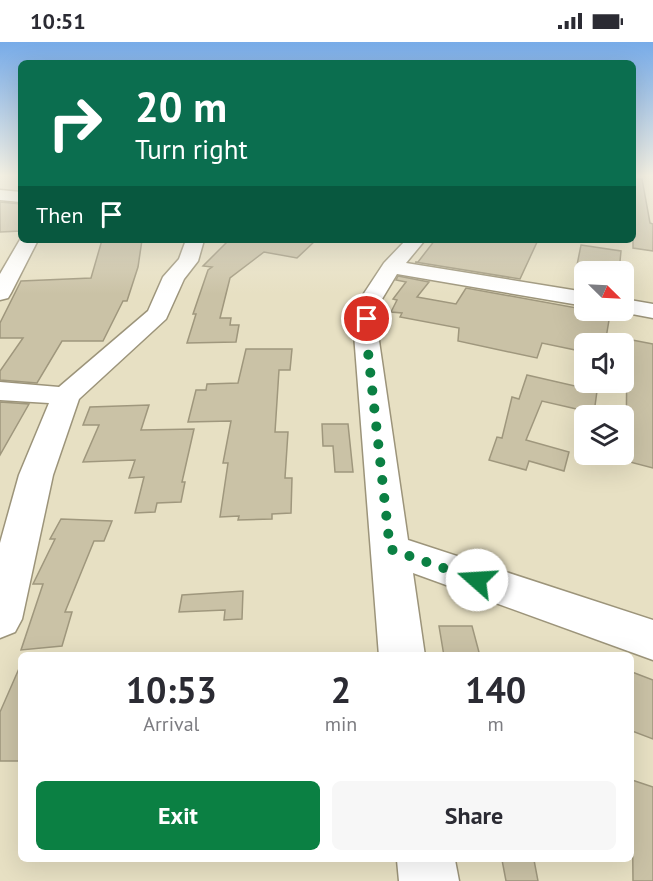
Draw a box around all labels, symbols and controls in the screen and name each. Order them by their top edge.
text: 10:51 [30,7,86,35]
text: 20 m [135,79,227,134]
icon: right [36,84,114,162]
text: Turn right [135,132,248,166]
icon: arrive [95,198,128,231]
text: Then [36,201,83,229]
north arrow [574,261,634,321]
map controls [574,261,634,465]
pin [341,293,392,344]
icon: arrive [350,302,383,335]
button: sound [574,333,634,393]
button: layers [574,405,634,465]
position arrow [445,548,509,612]
text: 10:53 [126,666,217,713]
text: 2 [331,666,351,713]
text: 140 [465,666,526,713]
text: Arrival [143,711,199,737]
text: min [325,711,357,737]
text: m [488,711,504,737]
button: Exit [36,781,320,850]
button: Share [332,781,616,850]

